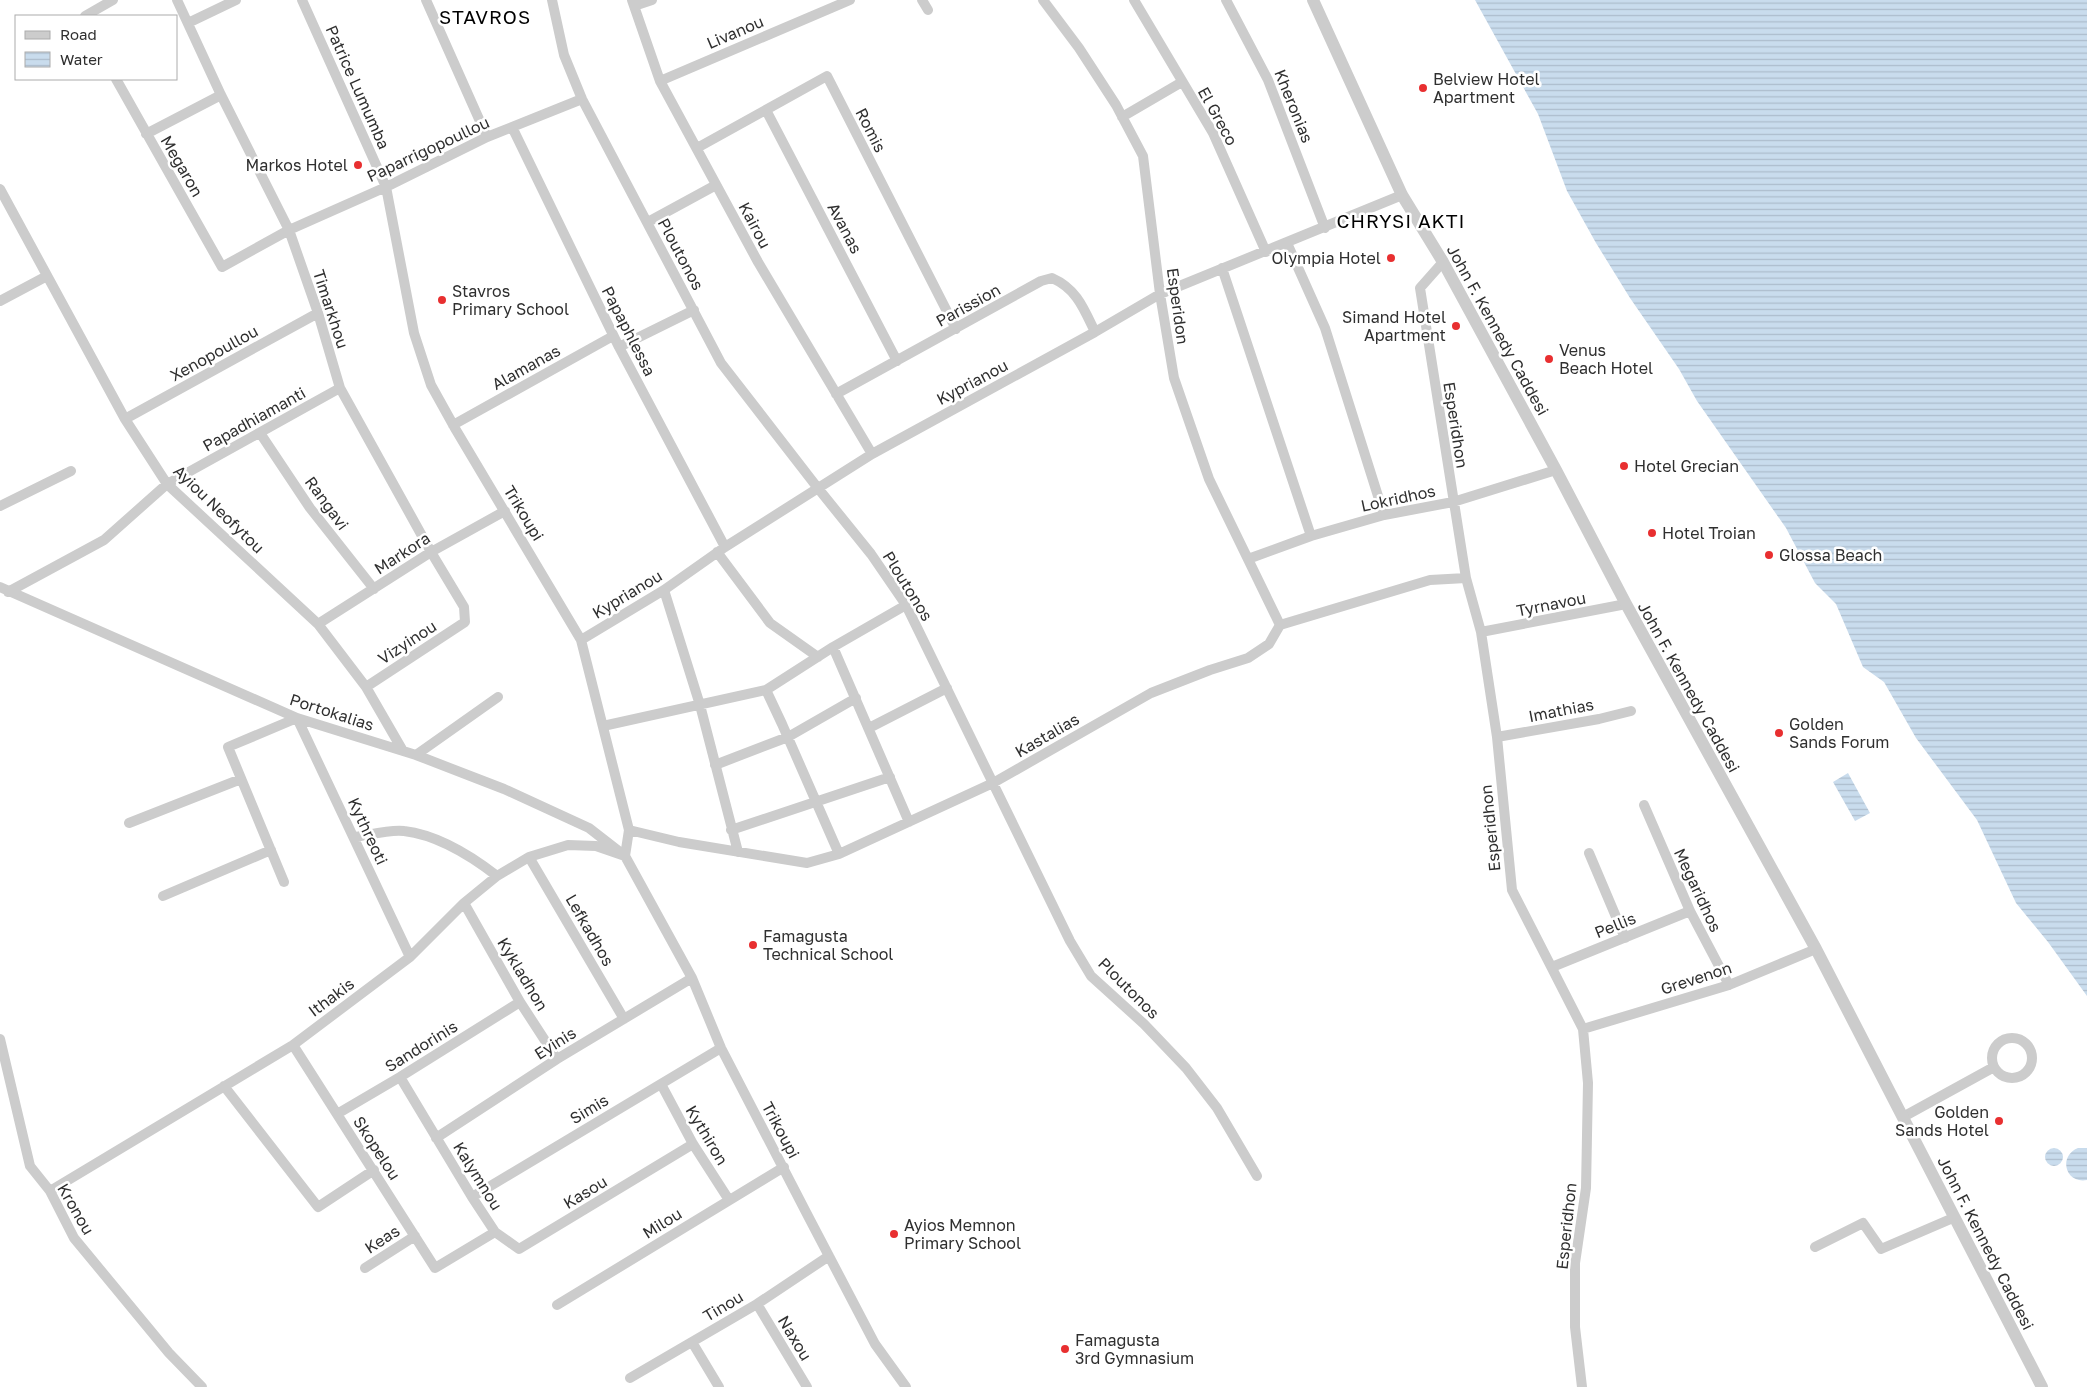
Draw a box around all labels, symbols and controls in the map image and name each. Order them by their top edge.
district label: STAVROS [439,5,531,28]
street label: Livanou [703,11,767,53]
legend [15,15,178,80]
street label: Patrice Lumumba [322,22,394,152]
text: Road [60,25,97,43]
text: Water [60,50,103,68]
street label: Kheronias [1270,66,1318,146]
place label: Belview Hotel Apartment [1433,69,1540,107]
marker: Belview Hotel Apartment [1417,82,1429,94]
street label: El Greco [1194,83,1242,149]
street label: Romis [851,104,891,156]
street label: Paparrigopoullou [364,112,492,186]
street label: Megaron [156,132,208,200]
place label: Markos Hotel [246,155,348,175]
marker: Markos Hotel [352,159,364,171]
street label: Kairou [735,198,775,252]
street label: Avanas [823,199,867,257]
district label: CHRYSI AKTI [1337,209,1465,232]
street label: Ploutonos [654,215,708,293]
street label: John F. Kennedy Caddesi [1443,241,1553,419]
place label: Olympia Hotel [1272,248,1381,268]
marker: Olympia Hotel [1385,252,1397,264]
street label: Esperidon [1163,266,1193,346]
street label: Timarkhou [309,267,353,351]
street label: Parission [932,279,1004,331]
place label: Stavros Primary School [452,281,569,319]
street label: Papaphlessa [598,283,660,379]
marker: Stavros Primary School [436,294,448,306]
place label: Simand Hotel Apartment [1342,307,1446,345]
marker: Simand Hotel Apartment [1450,320,1462,332]
street label: Xenopoullou [167,321,261,385]
street label: Alamanas [488,340,564,394]
place label: Venus Beach Hotel [1559,340,1653,378]
marker: Venus Beach Hotel [1543,353,1555,365]
street label: Kyprianou [933,355,1011,409]
street label: Esperidhon [1439,380,1473,470]
street label: Papadhiamanti [199,382,309,456]
place label: Hotel Grecian [1634,456,1739,476]
marker: Hotel Grecian [1618,460,1630,472]
street label: Ayiou Neofytou [169,461,269,557]
street label: Rangavi [301,472,353,534]
street label: Lokridhos [1359,480,1437,516]
street label: Trikoupi [500,482,548,544]
place label: Hotel Troian [1662,523,1756,543]
marker: Hotel Troian [1646,527,1658,539]
street label: Markora [370,528,434,578]
place label: Glossa Beach [1779,545,1882,565]
street label: Ploutonos [879,547,937,625]
marker: Glossa Beach [1763,549,1775,561]
street label: Kyprianou [588,565,666,623]
street label: Tyrnavou [1515,587,1587,621]
street label: John F. Kennedy Caddesi [1634,598,1744,776]
street label: Vizyinou [374,616,440,668]
street label: Portokalias [287,689,377,735]
street label: Imathias [1527,694,1595,726]
street label: Kastalias [1011,709,1083,761]
place label: Golden Sands Forum [1789,714,1889,752]
marker: Golden Sands Forum [1773,727,1785,739]
street label: Esperidhon [1476,784,1504,872]
street label: Kythreoti [344,794,392,868]
street label: Megaridhos [1670,845,1726,935]
street label: Lefkadhos [561,891,619,969]
street label: Pellis [1592,908,1638,942]
place label: Famagusta Technical School [763,926,893,964]
street label: Kykladhon [493,934,553,1014]
marker: Famagusta Technical School [747,939,759,951]
street label: Ploutonos [1094,953,1164,1023]
street label: Grevenon [1658,957,1734,999]
street label: Ithakis [304,973,358,1021]
street label: Sandorinis [381,1016,461,1076]
street label: Eyinis [530,1022,580,1064]
street label: Simis [566,1090,612,1128]
street label: Trikoupi [758,1098,804,1162]
street label: Kythiron [681,1102,733,1168]
place label: Golden Sands Hotel [1895,1102,1989,1140]
street label: Skopelou [349,1112,405,1184]
marker: Golden Sands Hotel [1993,1115,2005,1127]
street label: Kalymnou [449,1138,507,1214]
street label: John F. Kennedy Caddesi [1934,1153,2038,1333]
street label: Kasou [559,1171,611,1213]
street label: Kronou [53,1180,99,1238]
street label: Esperidhon [1552,1182,1580,1270]
street label: Milou [639,1203,685,1243]
place label: Ayios Memnon Primary School [904,1215,1021,1253]
street label: Keas [361,1220,403,1258]
marker: Ayios Memnon Primary School [888,1228,900,1240]
street label: Tinou [699,1286,747,1326]
street label: Naxou [774,1312,816,1364]
place label: Famagusta 3rd Gymnasium [1075,1330,1194,1368]
marker: Famagusta 3rd Gymnasium [1059,1343,1071,1355]

